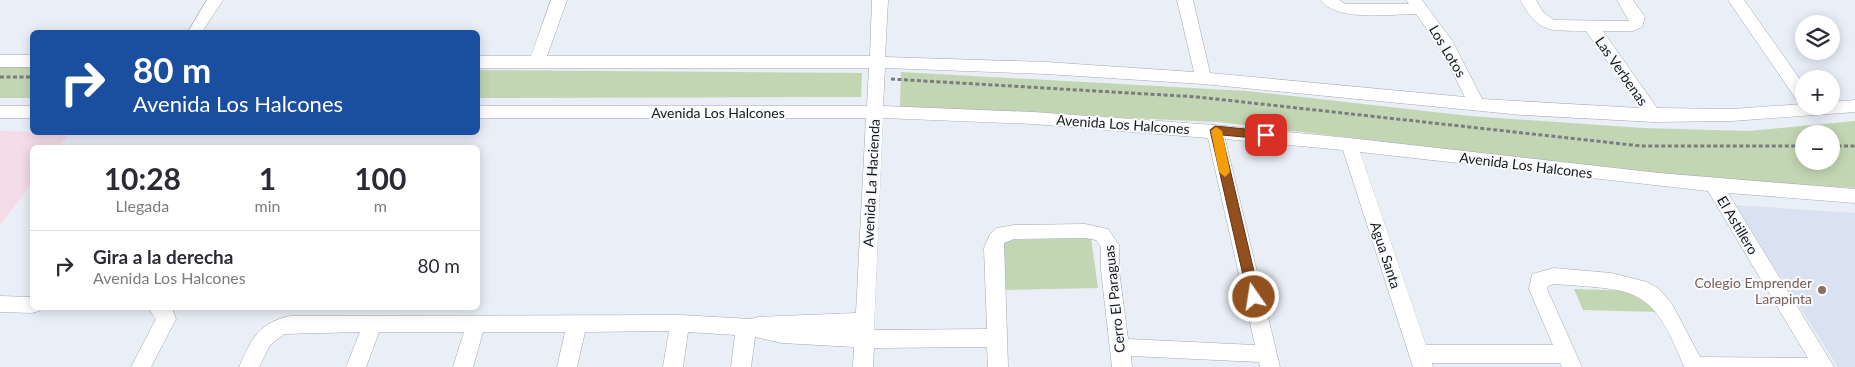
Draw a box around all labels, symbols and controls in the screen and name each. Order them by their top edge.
map controls [1795,15,1840,170]
button: layers [1795,15,1840,60]
street label: Los Lotos [1426,22,1470,80]
street label: Las Verbenas [1592,33,1652,109]
text: 80 m [133,48,211,90]
icon: right [50,50,115,115]
button: + [1795,70,1840,115]
text: Avenida Los Halcones [133,90,343,117]
street label: Avenida Los Halcones [651,104,785,121]
street label: Avenida Los Halcones [1056,111,1190,137]
pin [1245,114,1287,156]
street label: Avenida La Hacienda [859,119,883,247]
icon: arrive [1252,121,1280,149]
button: − [1795,125,1840,170]
street label: Avenida Los Halcones [1459,148,1593,182]
text: 10:28 [104,160,181,196]
text: 1 [259,160,276,196]
text: 100 [354,160,406,196]
street label: El Astillero [1714,193,1762,257]
text: Llegada [115,196,169,215]
text: min [255,196,281,215]
text: m [374,196,387,215]
street label: Agua Santa [1367,219,1405,291]
street label: Cerro El Paraguas [1100,244,1128,354]
text: Gira a la derecha [93,245,233,268]
icon: right [50,252,78,280]
text: 80 m [417,254,460,277]
text: Avenida Los Halcones [93,268,246,287]
position arrow [1227,270,1279,322]
place label: Colegio Emprender Larapinta [1694,274,1812,307]
marker: Colegio Emprender Larapinta [1816,284,1828,296]

